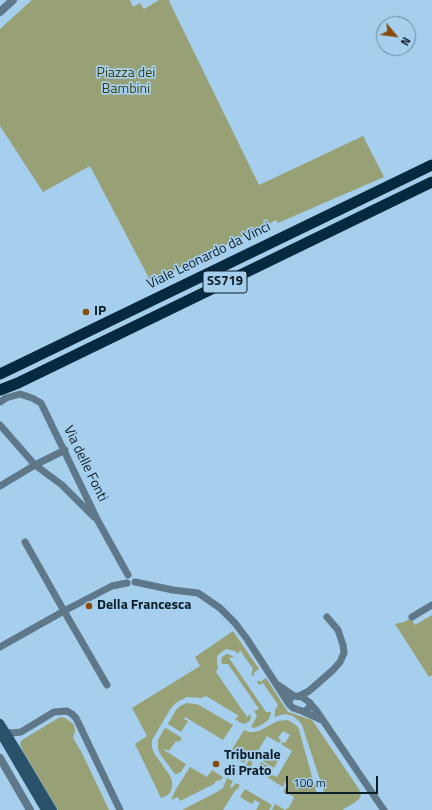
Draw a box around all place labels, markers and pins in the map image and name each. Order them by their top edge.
place label: IP [94,304,106,320]
marker: IP [81,307,91,317]
place label: Della Francesca [97,598,191,614]
marker: Della Francesca [84,601,94,611]
place label: Tribunale di Prato [224,748,281,780]
marker: Tribunale di Prato [211,759,221,769]

